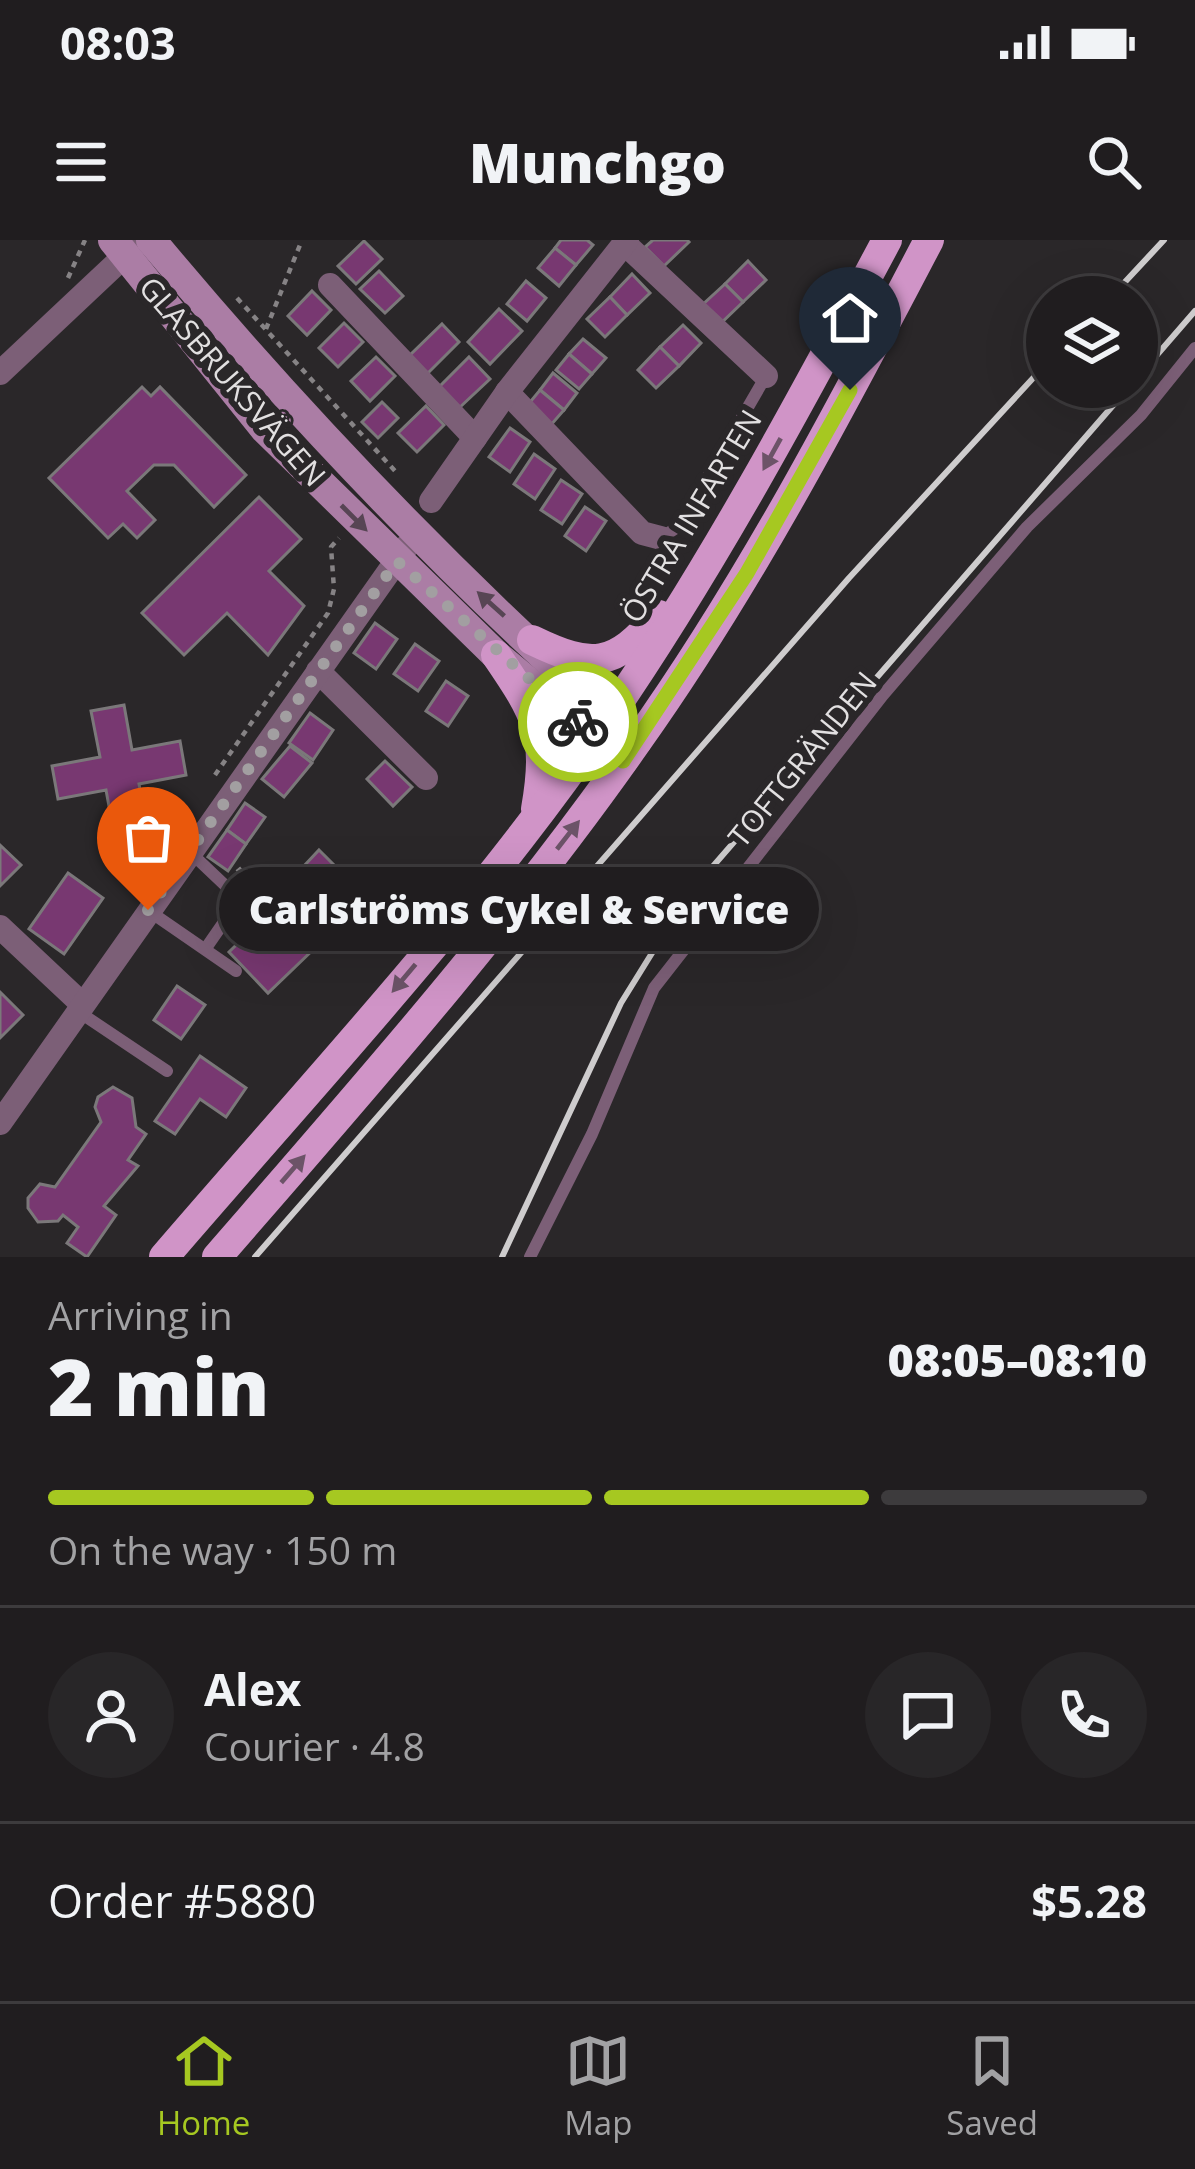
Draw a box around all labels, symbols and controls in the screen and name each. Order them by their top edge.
text: 08:03 [60,12,176,73]
text: Munchgo [469,125,726,199]
icon: menu [48,129,114,195]
icon: search [1081,129,1147,195]
street label: GLASBRUKSVÄGEN [130,267,336,495]
pin [799,267,901,390]
map controls [1026,276,1158,408]
button: layers [1026,276,1158,408]
icon: home [817,285,883,351]
street label: ÖSTRA INFARTEN [611,402,771,630]
one-way arrow [762,437,783,470]
one-way arrow [340,504,368,532]
one-way arrow [477,590,506,618]
courier [518,662,638,782]
street label: TOFTGRÄNDEN [718,663,886,855]
icon: bike [545,689,611,755]
pin [97,787,199,910]
icon: bag [115,805,181,871]
one-way arrow [555,820,580,851]
callout: Carlströms Cykel & Service [220,868,820,952]
text: Carlströms Cykel & Service [249,882,789,935]
one-way arrow [391,963,417,993]
one-way arrow [280,1154,306,1184]
text: Arriving in [48,1288,233,1341]
text: 08:05–08:10 [888,1329,1147,1390]
text: 2 min [48,1333,270,1439]
text: On the way · 150 m [48,1523,397,1576]
button: person [48,1652,174,1778]
button: chat [865,1652,991,1778]
button: phone [1021,1652,1147,1778]
text: Alex [204,1658,301,1719]
text: Courier · 4.8 [204,1719,425,1772]
text: Order #5880 [48,1870,316,1931]
text: $5.28 [1031,1870,1147,1931]
tab: Home [157,2028,250,2145]
tab: Map [564,2028,632,2145]
tab: Saved [946,2028,1038,2145]

